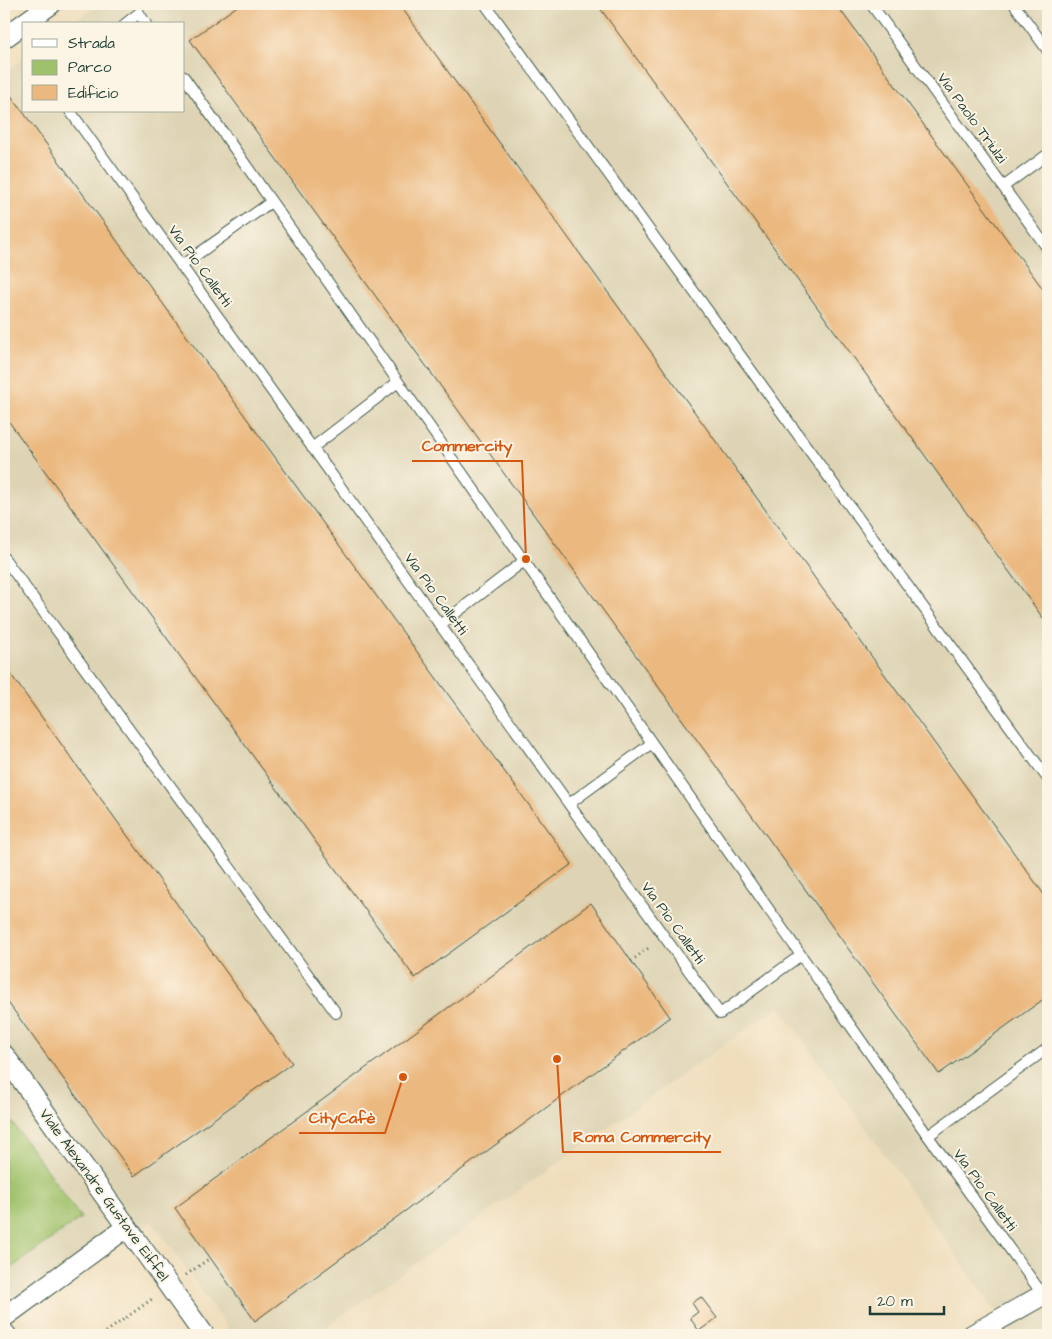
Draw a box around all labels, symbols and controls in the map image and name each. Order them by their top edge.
legend [22,22,185,112]
text: Strada [68,33,115,54]
text: Parco [68,57,112,78]
street label: Via Paolo Triulzi [932,68,1012,168]
text: Edificio [68,83,119,104]
street label: Via Pio Calletti [163,221,237,312]
callout: Commercity [412,430,522,461]
text: Commercity [422,435,512,458]
street label: Via Pio Calletti [399,549,473,640]
street label: Via Pio Calletti [636,878,710,969]
callout: CityCafè [299,1102,385,1133]
street label: Viale Alexandre Gustave Eiffel [34,1104,174,1286]
text: CityCafè [309,1107,376,1130]
callout: Roma Commercity [563,1121,721,1152]
text: Roma Commercity [573,1126,711,1149]
street label: Via Pio Calletti [948,1145,1022,1236]
scale bar [870,1284,943,1316]
text: 20 m [877,1291,913,1312]

